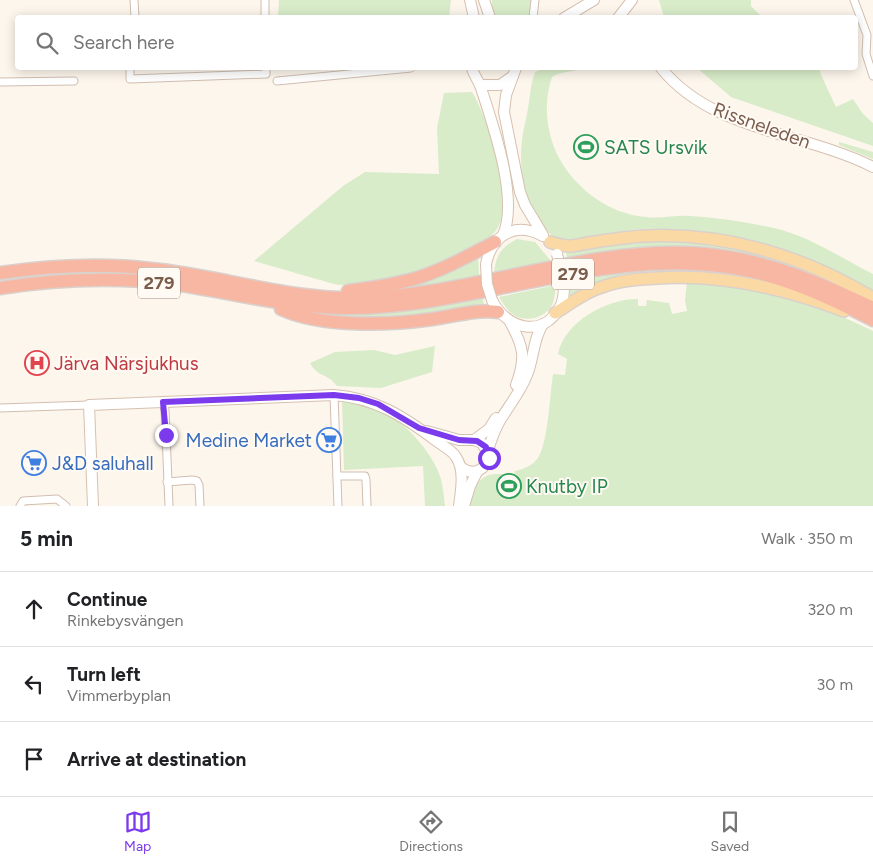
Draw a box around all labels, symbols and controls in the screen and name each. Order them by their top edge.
search box [15,15,858,70]
icon: search [33,29,61,57]
text: Search here [73,31,175,54]
street label: Rissneleden [710,97,814,154]
sports icon: SATS Ursvik [573,134,599,160]
place label: SATS Ursvik [604,136,708,159]
road number: 279 [552,258,594,290]
road number: 279 [138,268,180,298]
hospital icon: Järva Närsjukhus [24,350,50,376]
place label: Järva Närsjukhus [54,352,199,375]
route end [155,424,178,447]
supermarket icon: Medine Market [316,427,342,453]
place label: Medine Market [186,429,312,452]
route start [478,447,501,470]
supermarket icon: J&D saluhall [21,450,47,476]
place label: J&D saluhall [52,452,154,475]
sports icon: Knutby IP [496,473,522,499]
place label: Knutby IP [526,475,608,498]
text: 5 min [20,526,73,551]
text: Walk · 350 m [761,529,853,548]
text: Continue [67,588,147,611]
icon: ahead [20,595,48,623]
text: 320 m [808,600,853,619]
text: Rinkebysvängen [67,611,183,630]
text: Turn left [67,663,141,686]
icon: left [20,670,48,698]
text: 30 m [816,675,853,694]
text: Vimmerbyplan [67,686,171,705]
icon: arrive [20,745,48,773]
text: Arrive at destination [67,748,246,771]
tab: Map [124,808,152,855]
tab: Directions [399,808,463,855]
tab: Saved [711,808,749,855]

